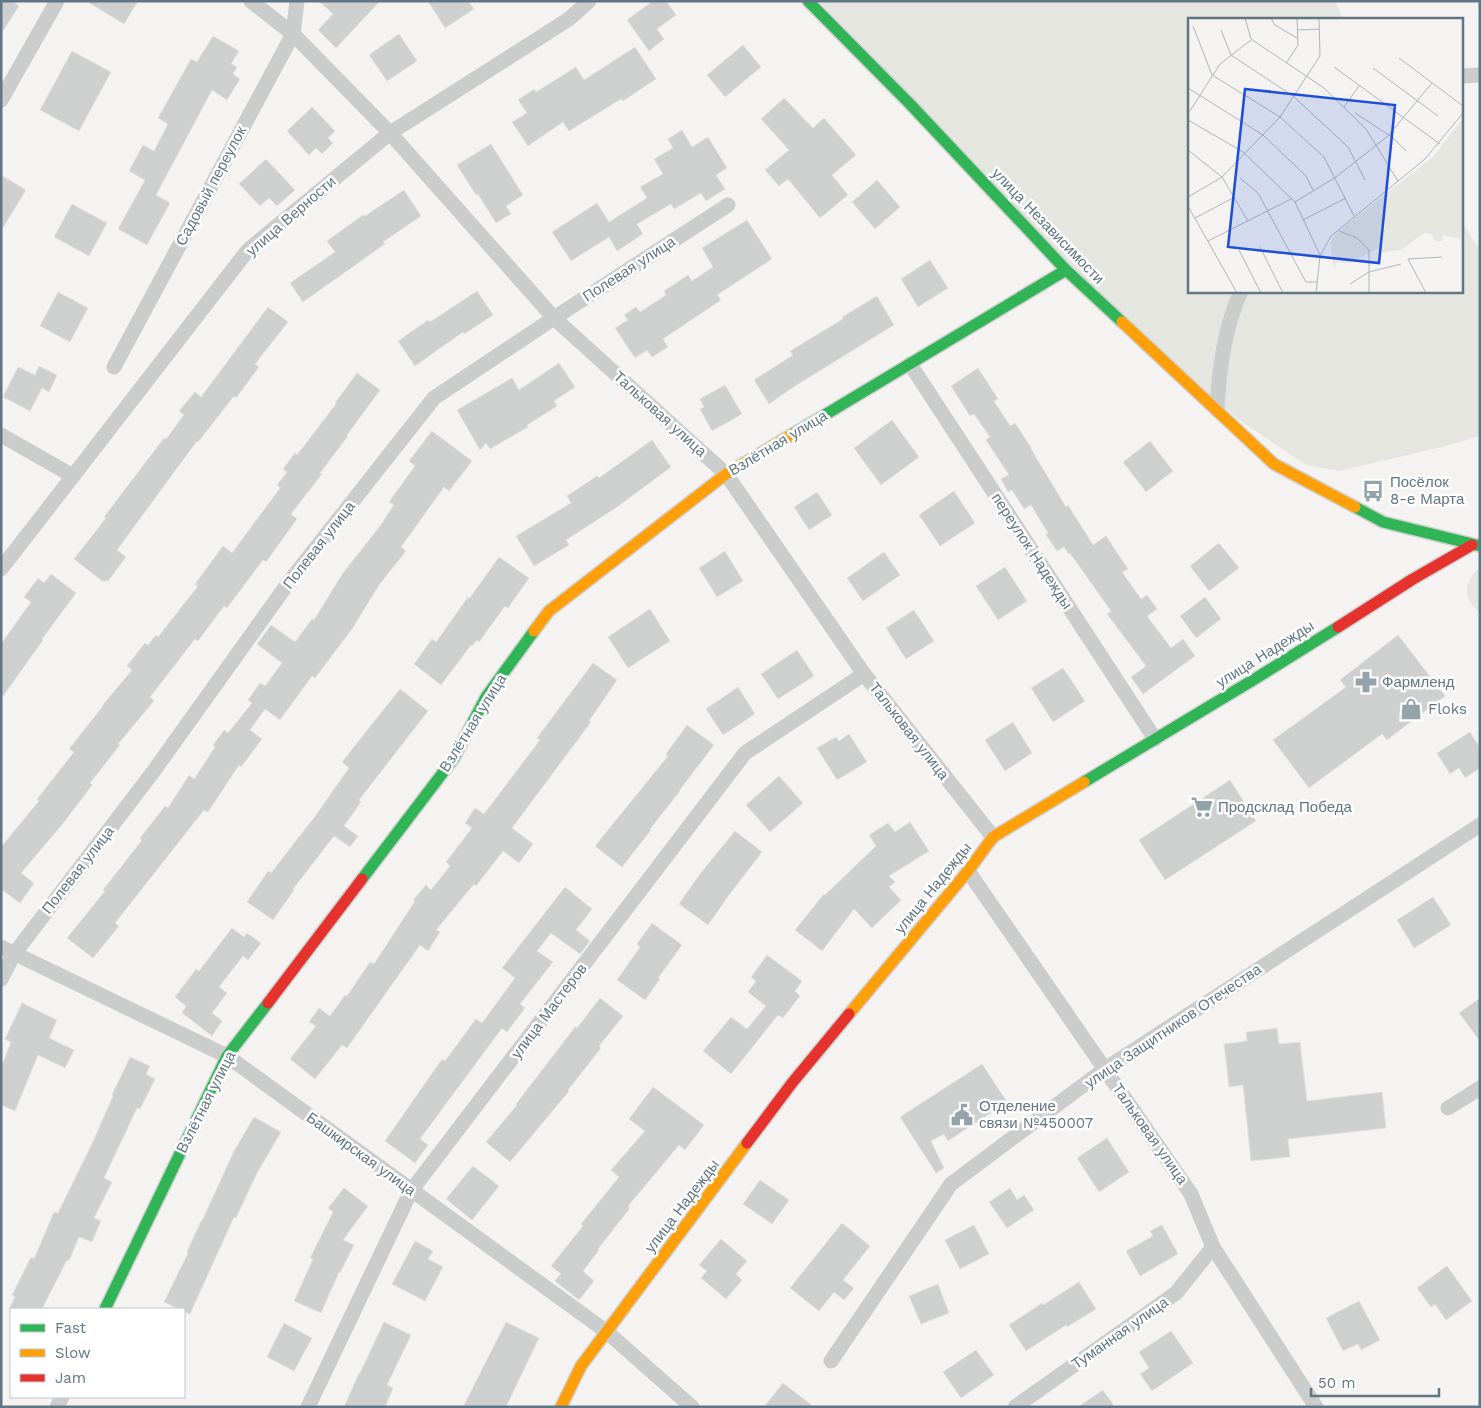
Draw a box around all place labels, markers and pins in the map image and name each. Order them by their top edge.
place label: Посёлок 8-е Марта [1390,473,1465,508]
bus stop icon: Посёлок 8-е Марта [1360,478,1386,504]
pharmacy icon: Фармленд [1353,669,1379,695]
place label: Фармленд [1382,673,1455,691]
shop icon: Floks [1398,696,1424,722]
place label: Floks [1428,700,1467,718]
supermarket icon: Продсклад Победа [1189,794,1215,820]
place label: Продсклад Победа [1218,798,1352,816]
place label: Отделение связи №450007 [979,1097,1093,1132]
public building icon: Отделение связи №450007 [949,1102,975,1128]

